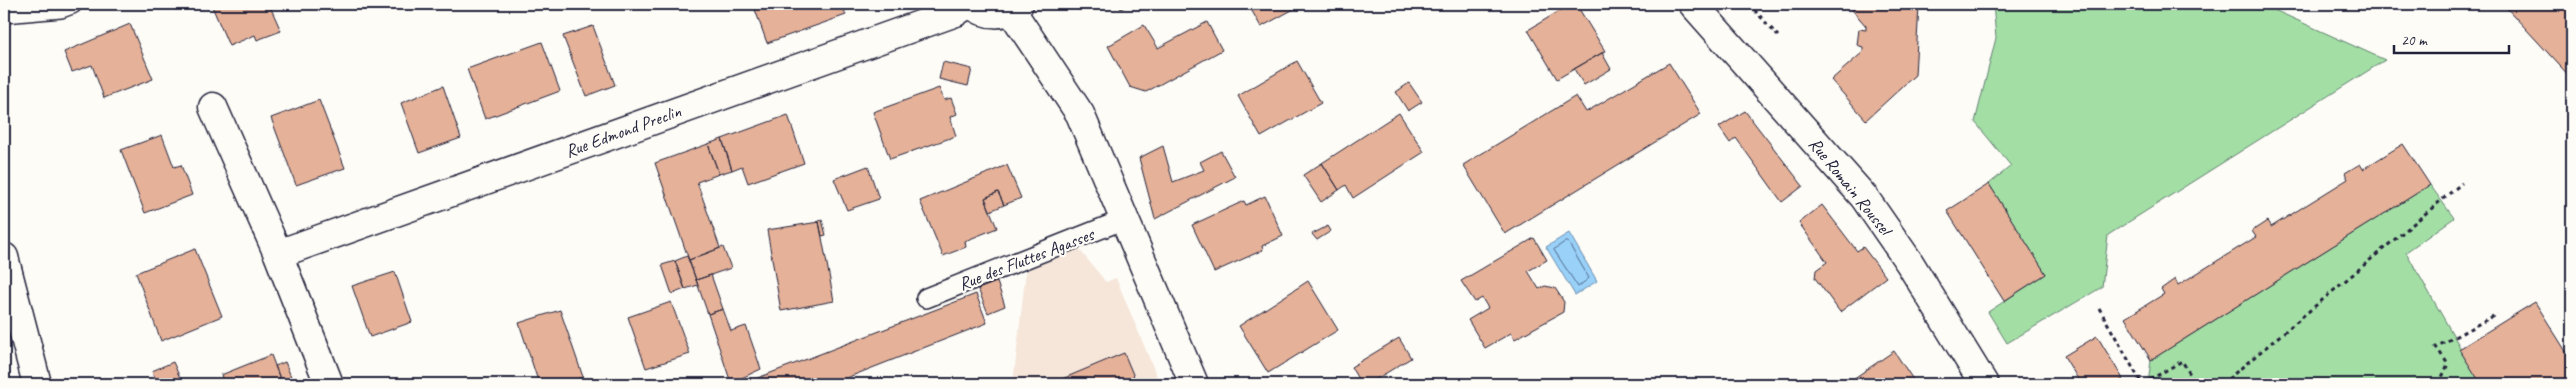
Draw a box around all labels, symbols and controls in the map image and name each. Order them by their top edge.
scale bar [2394,22,2508,54]
text: 20 m [2401,31,2428,50]
street label: Rue Edmond Preclin [562,100,685,162]
street label: Rue Romain Roussel [1804,133,1898,241]
street label: Rue des Fluttes Agasses [955,223,1098,295]

